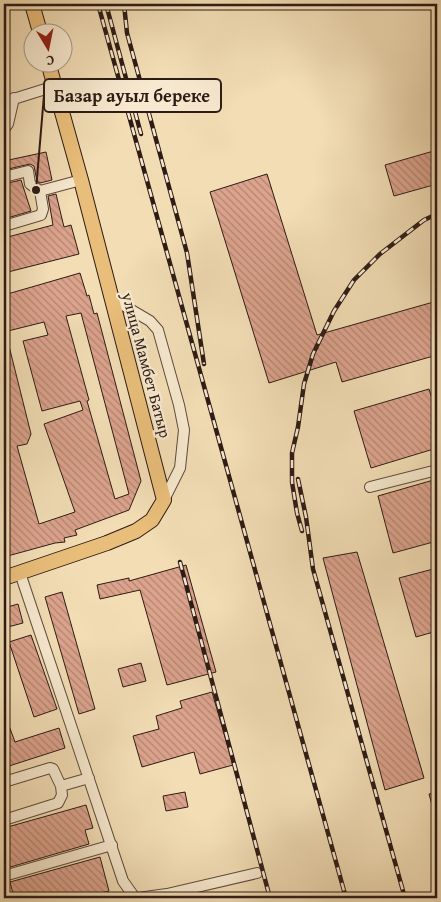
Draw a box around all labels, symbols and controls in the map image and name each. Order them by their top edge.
north arrow [22,22,72,72]
text: С [45,50,56,71]
callout: Базар ауыл береке [44,79,221,112]
text: Базар ауыл береке [54,82,210,109]
street label: улица Мамбет Батыр [116,289,178,441]

